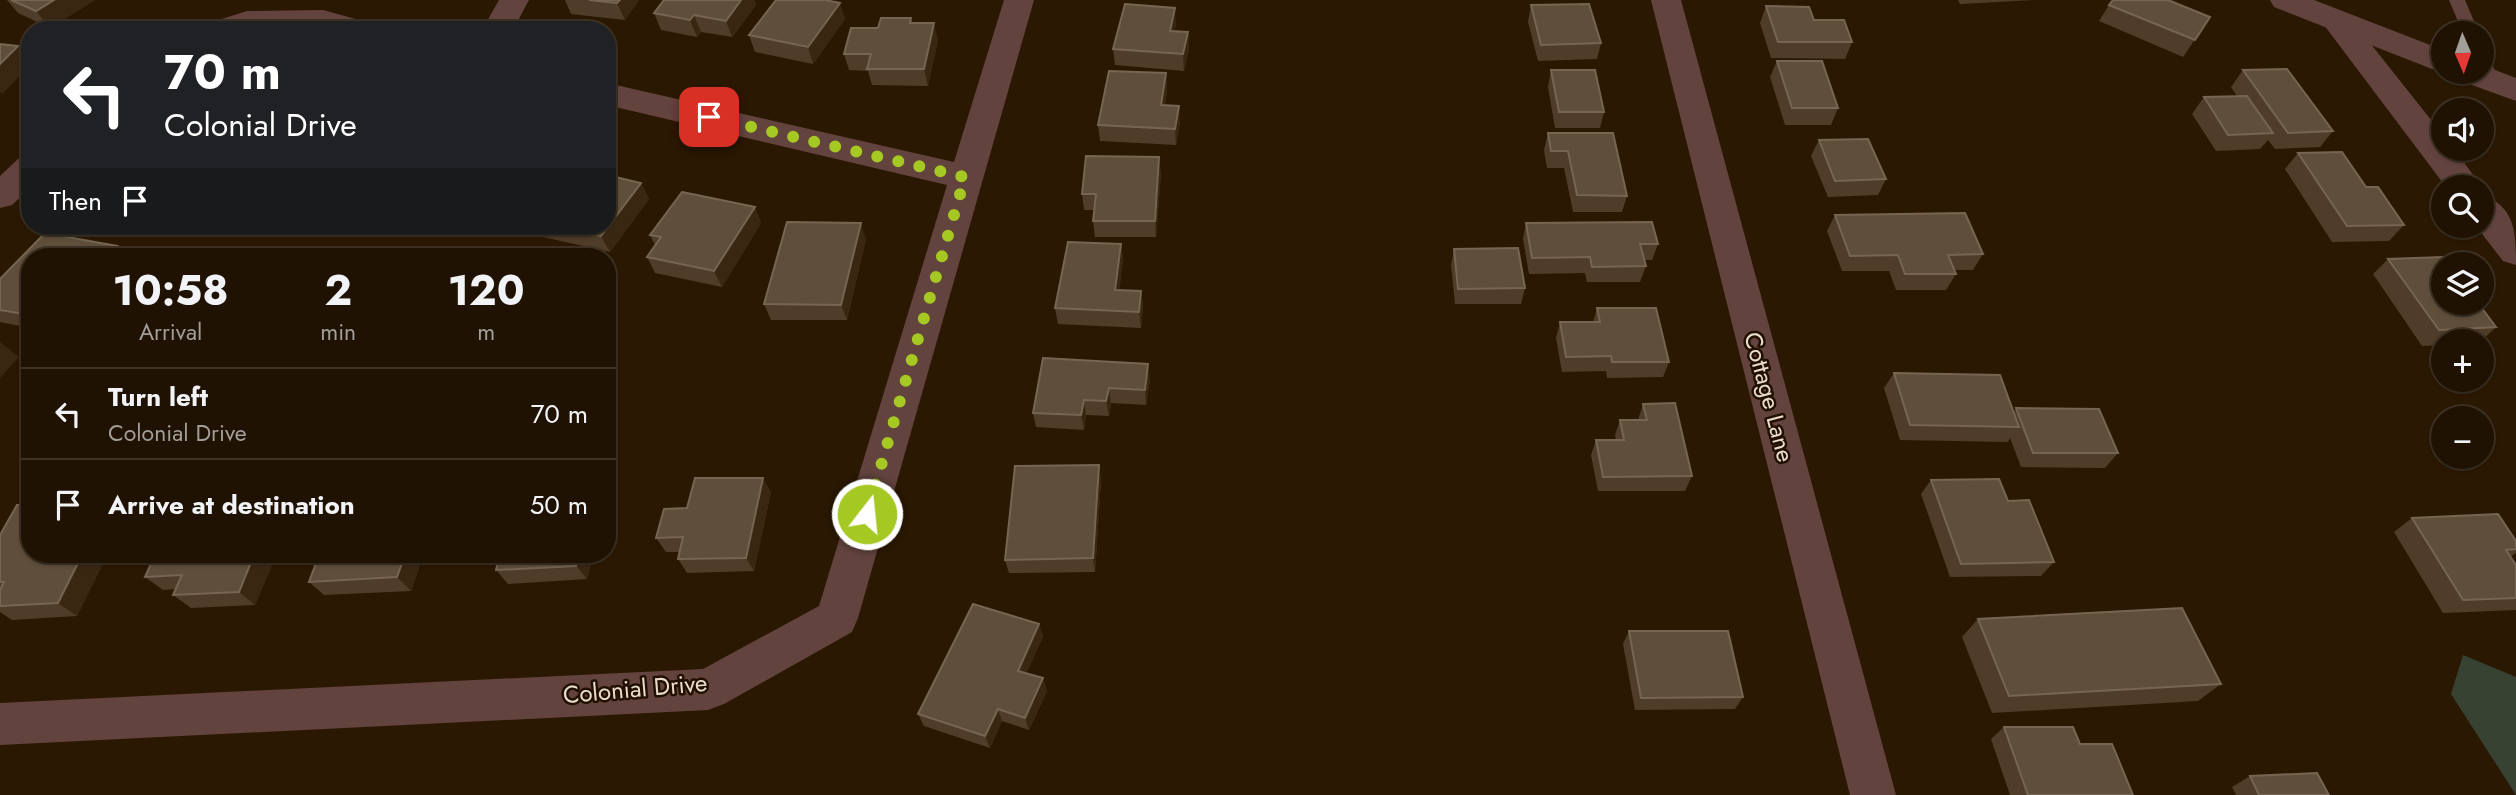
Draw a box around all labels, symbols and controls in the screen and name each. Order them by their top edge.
north arrow [2431,21,2494,84]
map controls [2431,21,2494,469]
text: 70 m [164,37,281,107]
icon: left [49,49,140,140]
pin [679,87,739,147]
icon: arrive [690,98,728,136]
button: sound [2431,98,2494,161]
text: Colonial Drive [164,102,357,148]
button: search [2431,175,2494,238]
text: Then [49,182,102,220]
icon: arrive [116,182,154,220]
button: layers [2431,252,2494,315]
text: 10:58 [113,260,229,321]
text: 2 [324,260,352,321]
text: 120 [448,260,524,321]
text: Arrival [139,315,202,349]
text: min [320,315,356,349]
text: m [477,315,495,349]
street label: Cottage Lane [1735,328,1804,466]
button: + [2431,329,2494,392]
text: Turn left [108,378,208,416]
icon: left [49,395,87,433]
text: 70 m [531,395,588,433]
button: − [2431,406,2494,469]
text: Colonial Drive [108,416,247,450]
position arrow [830,477,904,551]
icon: arrive [49,486,87,524]
text: Arrive at destination [108,486,355,524]
text: 50 m [530,486,588,524]
street label: Colonial Drive [561,665,709,712]

